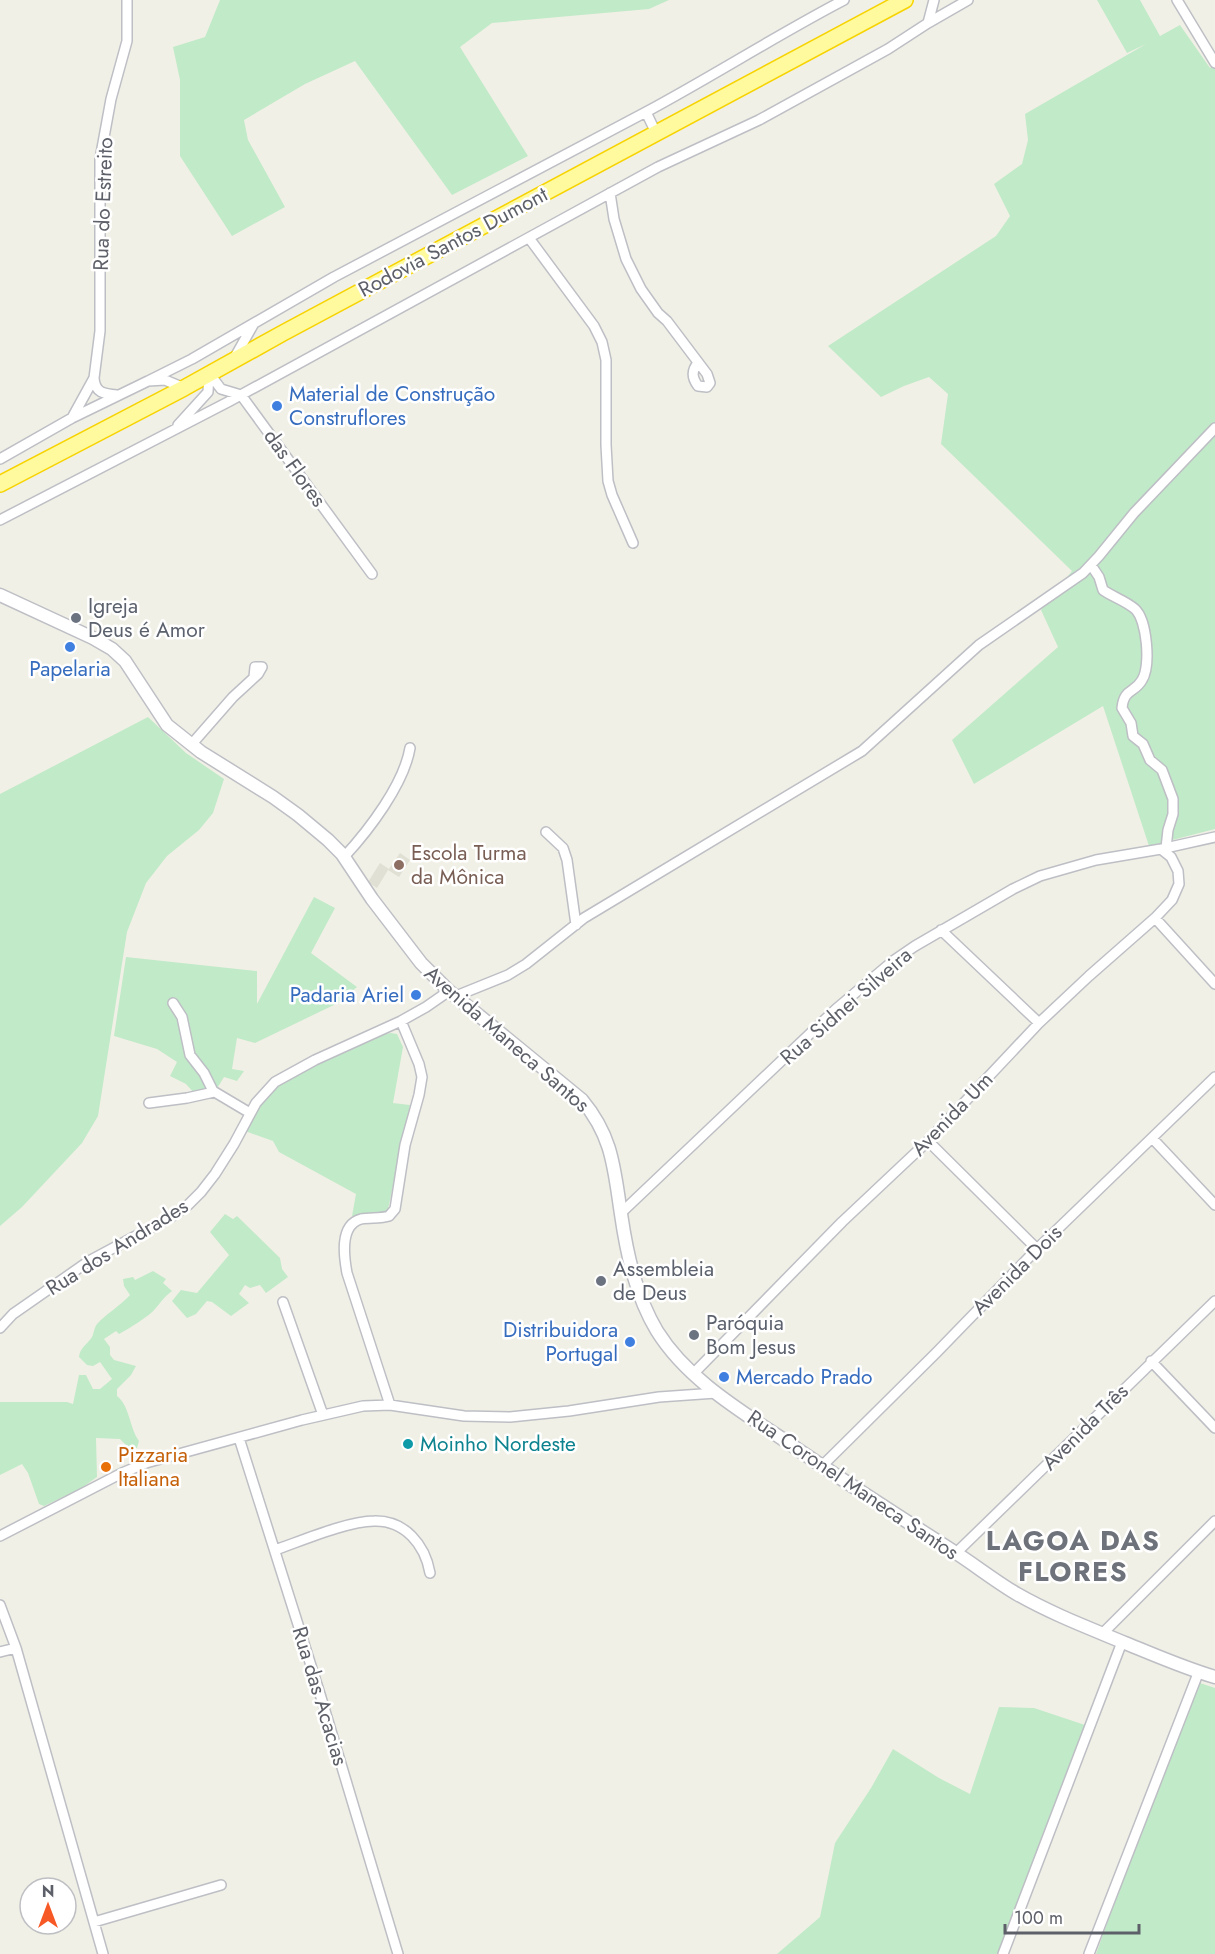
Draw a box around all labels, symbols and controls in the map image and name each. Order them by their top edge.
street label: Rua do Estreito [86,137,120,271]
street label: Rodovia Santos Dumont [353,179,553,305]
place label: Material de Construção Construflores [289,379,495,433]
marker: Material de Construção Construflores [270,399,284,413]
street label: das Flores [256,423,334,513]
place label: Igreja Deus é Amor [88,591,206,645]
marker: Igreja Deus é Amor [69,611,83,625]
marker: Papelaria [63,640,77,654]
place label: Papelaria [29,654,111,684]
place label: Escola Turma da Mônica [411,838,527,892]
marker: Escola Turma da Mônica [392,858,406,872]
street label: Rua Sidnei Silveira [774,940,918,1072]
street label: Avenida Maneca Santos [418,959,596,1119]
place label: Padaria Ariel [290,980,404,1010]
marker: Padaria Ariel [409,988,423,1002]
street label: Avenida Um [904,1065,1000,1163]
street label: Rua dos Andrades [40,1191,194,1303]
street label: Avenida Dois [965,1218,1069,1322]
place label: Assembleia de Deus [613,1254,714,1308]
marker: Assembleia de Deus [594,1274,608,1288]
place label: Paróquia Bom Jesus [706,1308,796,1362]
place label: Distribuidora Portugal [503,1315,618,1369]
marker: Paróquia Bom Jesus [687,1328,701,1342]
marker: Distribuidora Portugal [623,1335,637,1349]
place label: Mercado Prado [736,1362,872,1392]
marker: Mercado Prado [717,1370,731,1384]
street label: Avenida Três [1035,1377,1135,1477]
street label: Rua Coronel Maneca Santos [741,1403,965,1567]
place label: Moinho Nordeste [420,1429,576,1459]
marker: Moinho Nordeste [401,1437,415,1451]
place label: Pizzaria Italiana [118,1440,188,1494]
marker: Pizzaria Italiana [99,1460,113,1474]
district label: LAGOA DAS FLORES [986,1521,1160,1591]
street label: Rua das Acacias [285,1623,355,1769]
north arrow [18,1876,78,1936]
text: N [42,1880,54,1903]
scale bar [1005,1897,1138,1935]
text: 100 m [1014,1905,1063,1931]

